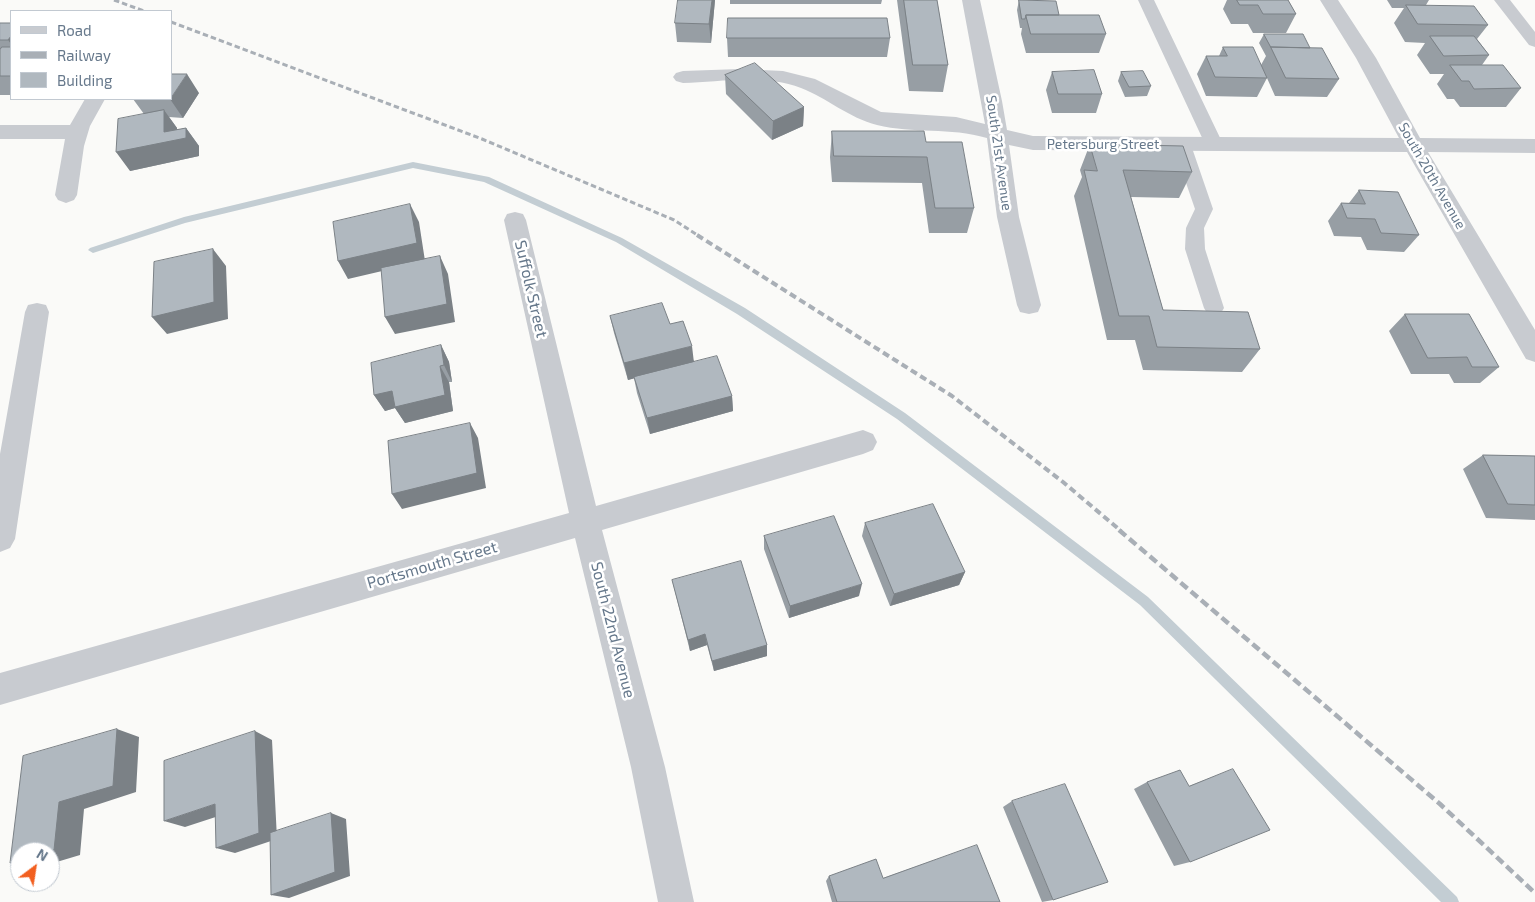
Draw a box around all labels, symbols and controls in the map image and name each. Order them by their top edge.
legend [10,10,172,100]
text: Road [57,21,92,39]
text: Railway [57,46,111,64]
text: Building [57,71,112,89]
street label: South 21st Avenue [983,94,1015,212]
street label: South 20th Avenue [1395,120,1469,232]
street label: Petersburg Street [1047,136,1159,152]
street label: Suffolk Street [510,238,552,340]
street label: Portsmouth Street [365,537,499,593]
street label: South 22nd Avenue [587,560,639,700]
north arrow [10,842,60,892]
text: N [34,845,51,864]

